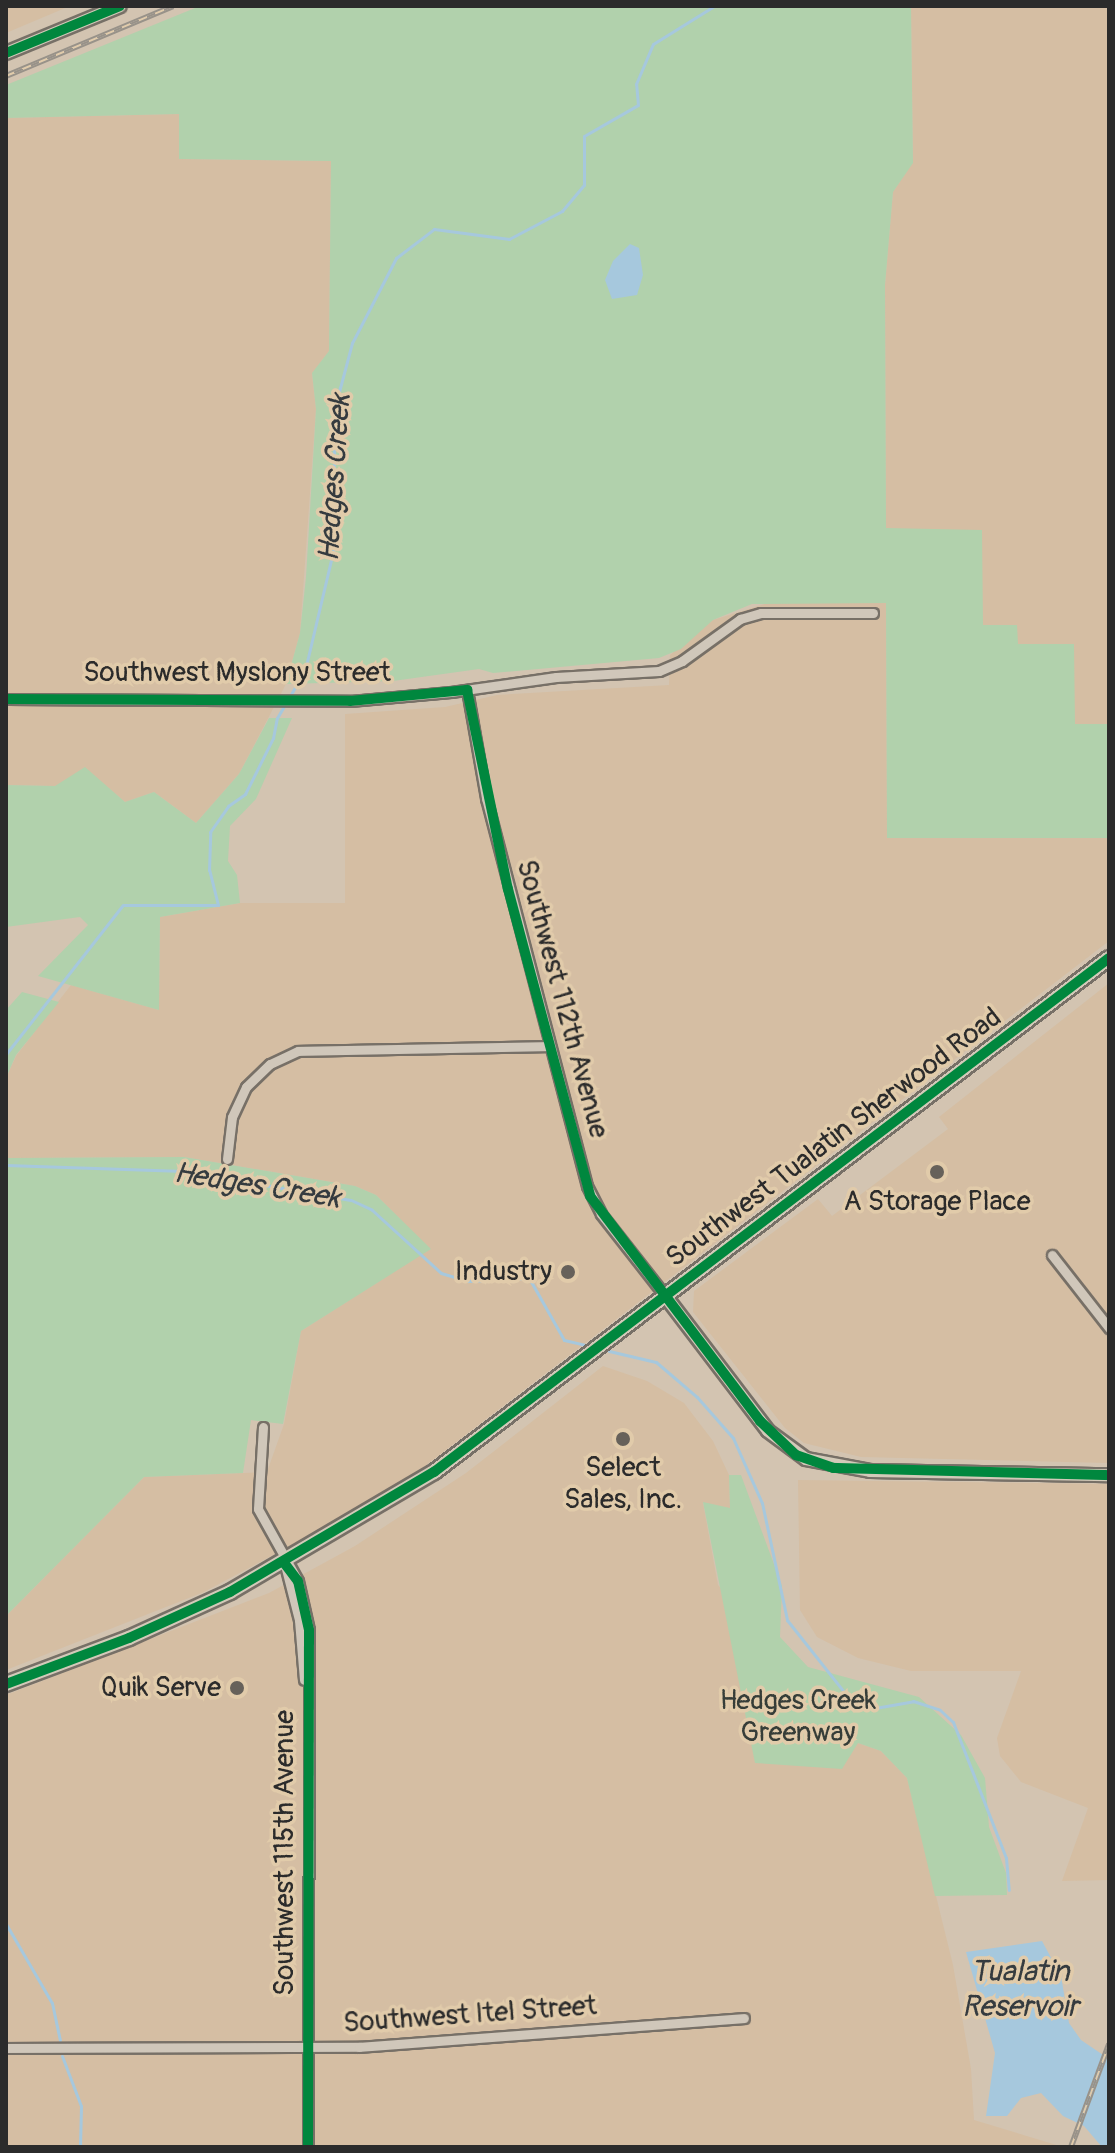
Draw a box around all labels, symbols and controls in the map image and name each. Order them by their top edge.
water label: Hedges Creek [311,393,359,563]
street label: Southwest Myslony Street [83,656,391,690]
street label: Southwest 112th Avenue [509,856,615,1142]
street label: Southwest Tualatin Sherwood Road [660,1001,1008,1275]
water label: Hedges Creek [171,1155,343,1217]
marker: A Storage Place [928,1163,946,1181]
place label: A Storage Place [843,1185,1031,1219]
place label: Industry [455,1255,552,1289]
marker: Industry [559,1263,577,1281]
marker: Select Sales, Inc. [614,1430,632,1448]
place label: Select Sales, Inc. [564,1451,682,1517]
place label: Quik Serve [101,1671,221,1705]
marker: Quik Serve [228,1679,246,1697]
park label: Hedges Creek Greenway [720,1684,876,1750]
street label: Southwest 115th Avenue [268,1710,302,1996]
water label: Tualatin Reservoir [962,1954,1078,2024]
street label: Southwest Itel Street [342,1989,598,2041]

